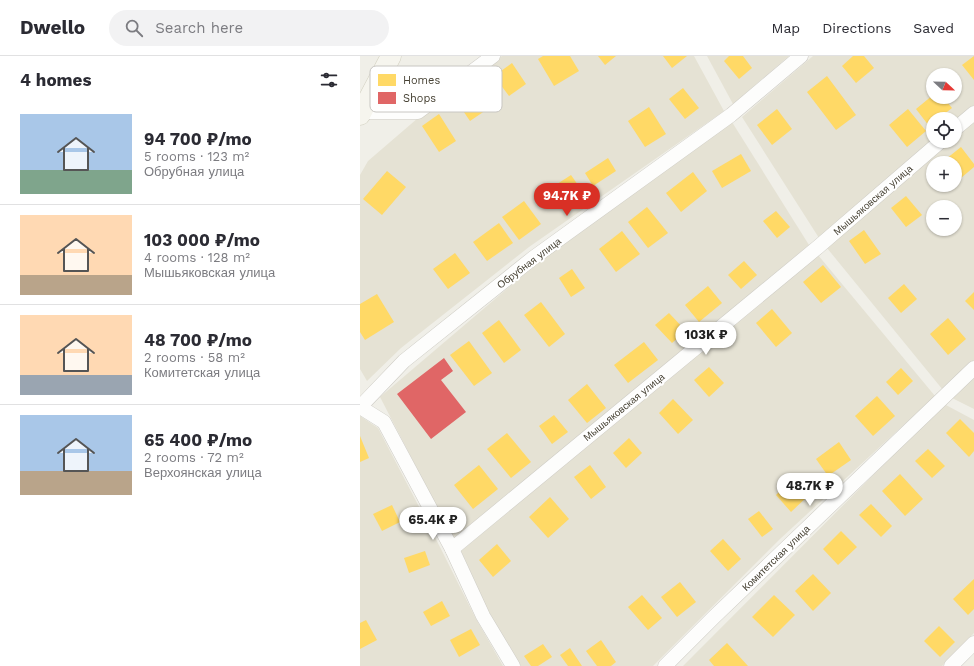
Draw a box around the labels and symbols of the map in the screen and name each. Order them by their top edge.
legend [370,66,502,112]
north arrow [926,68,962,104]
text: Homes [403,74,440,87]
text: Shops [403,92,436,105]
street label: Мышьяковская улица [831,162,915,237]
pin: 94.7K ₽ [530,183,604,217]
street label: Обрубная улица [495,235,563,291]
pin: 103K ₽ [673,322,739,356]
street label: Мышьяковская улица [581,371,667,443]
pin: 48.7K ₽ [773,473,847,507]
pin: 65.4K ₽ [396,507,470,541]
street label: Комитетская улица [740,523,812,593]

